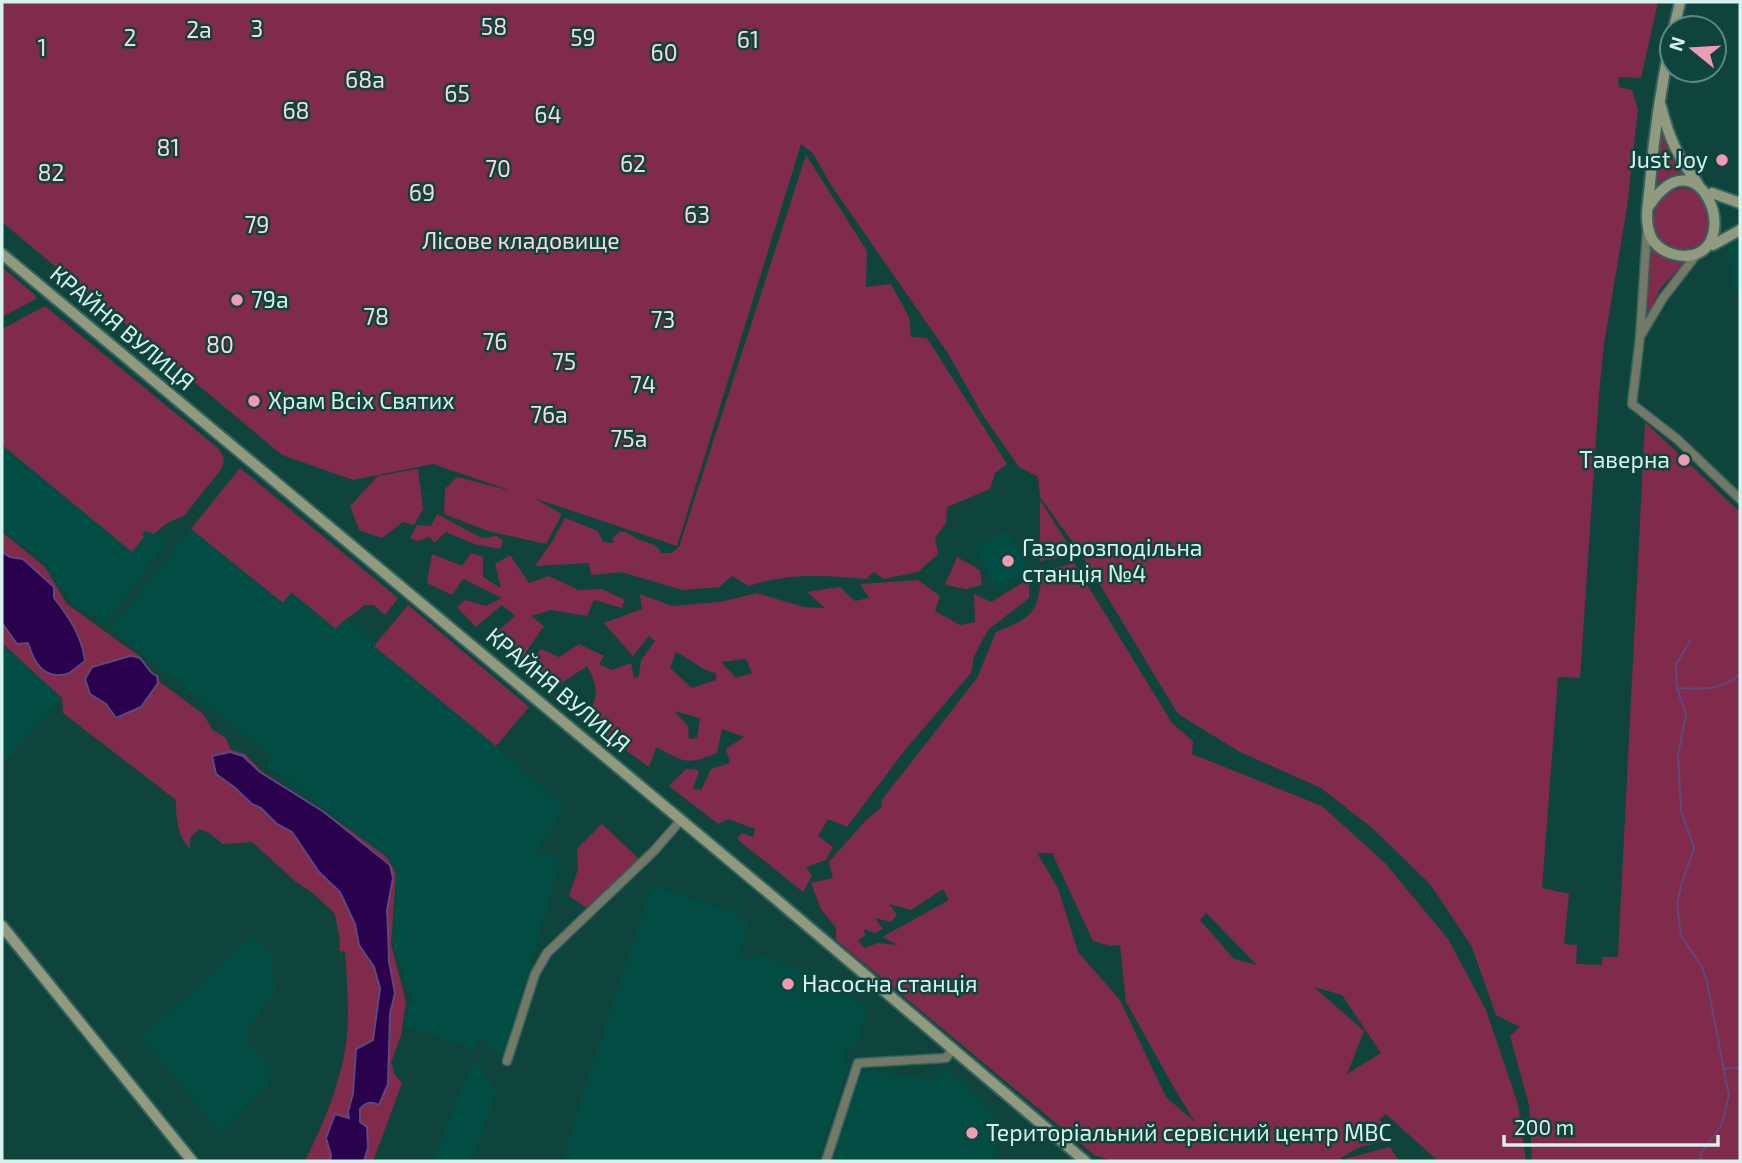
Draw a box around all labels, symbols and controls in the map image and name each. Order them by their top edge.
park label: 58 [481,12,507,40]
park label: 3 [251,14,263,42]
north arrow [1658,14,1728,84]
park label: 2а [186,15,212,43]
park label: 2 [124,23,136,51]
park label: 59 [570,23,596,51]
park label: 61 [737,25,759,53]
park label: 1 [37,33,47,61]
text: N [1663,34,1689,54]
park label: 60 [650,38,678,66]
park label: 68а [345,65,385,93]
park label: 65 [444,79,470,107]
park label: 68 [282,96,310,124]
park label: 64 [534,100,562,128]
park label: 81 [156,133,180,161]
place label: Just Joy [1629,145,1708,173]
park label: 62 [620,149,646,177]
marker: Just Joy [1714,152,1730,168]
park label: 70 [485,154,511,182]
park label: 82 [38,158,64,186]
park label: 69 [409,178,435,206]
park label: 63 [684,200,710,228]
park label: 79 [245,210,269,238]
park label: Лісове кладовище [422,226,620,254]
street label: КРАЙНЯ ВУЛИЦЯ [45,259,200,396]
place label: 79а [251,285,289,313]
marker: 79а [229,292,245,308]
park label: 78 [363,302,389,330]
park label: 73 [651,305,675,333]
park label: 76 [483,327,507,355]
park label: 80 [206,330,234,358]
park label: 75 [552,347,576,375]
park label: 74 [630,370,656,398]
place label: Храм Всіх Святих [268,386,455,414]
marker: Храм Всіх Святих [246,393,262,409]
park label: 76а [530,400,568,428]
park label: 75а [611,424,647,452]
place label: Таверна [1579,445,1670,473]
marker: Таверна [1676,452,1692,468]
place label: Газорозподільна станція №4 [1022,533,1203,587]
marker: Газорозподільна станція №4 [1000,553,1016,569]
street label: КРАЙНЯ ВУЛИЦЯ [481,621,636,758]
place label: Насосна станція [802,969,977,997]
marker: Насосна станція [780,976,796,992]
scale bar [1504,1104,1718,1148]
text: 200 m [1514,1114,1574,1139]
place label: Територіальний сервісний центр МВС [986,1118,1392,1146]
marker: Територіальний сервісний центр МВС [964,1125,980,1141]

